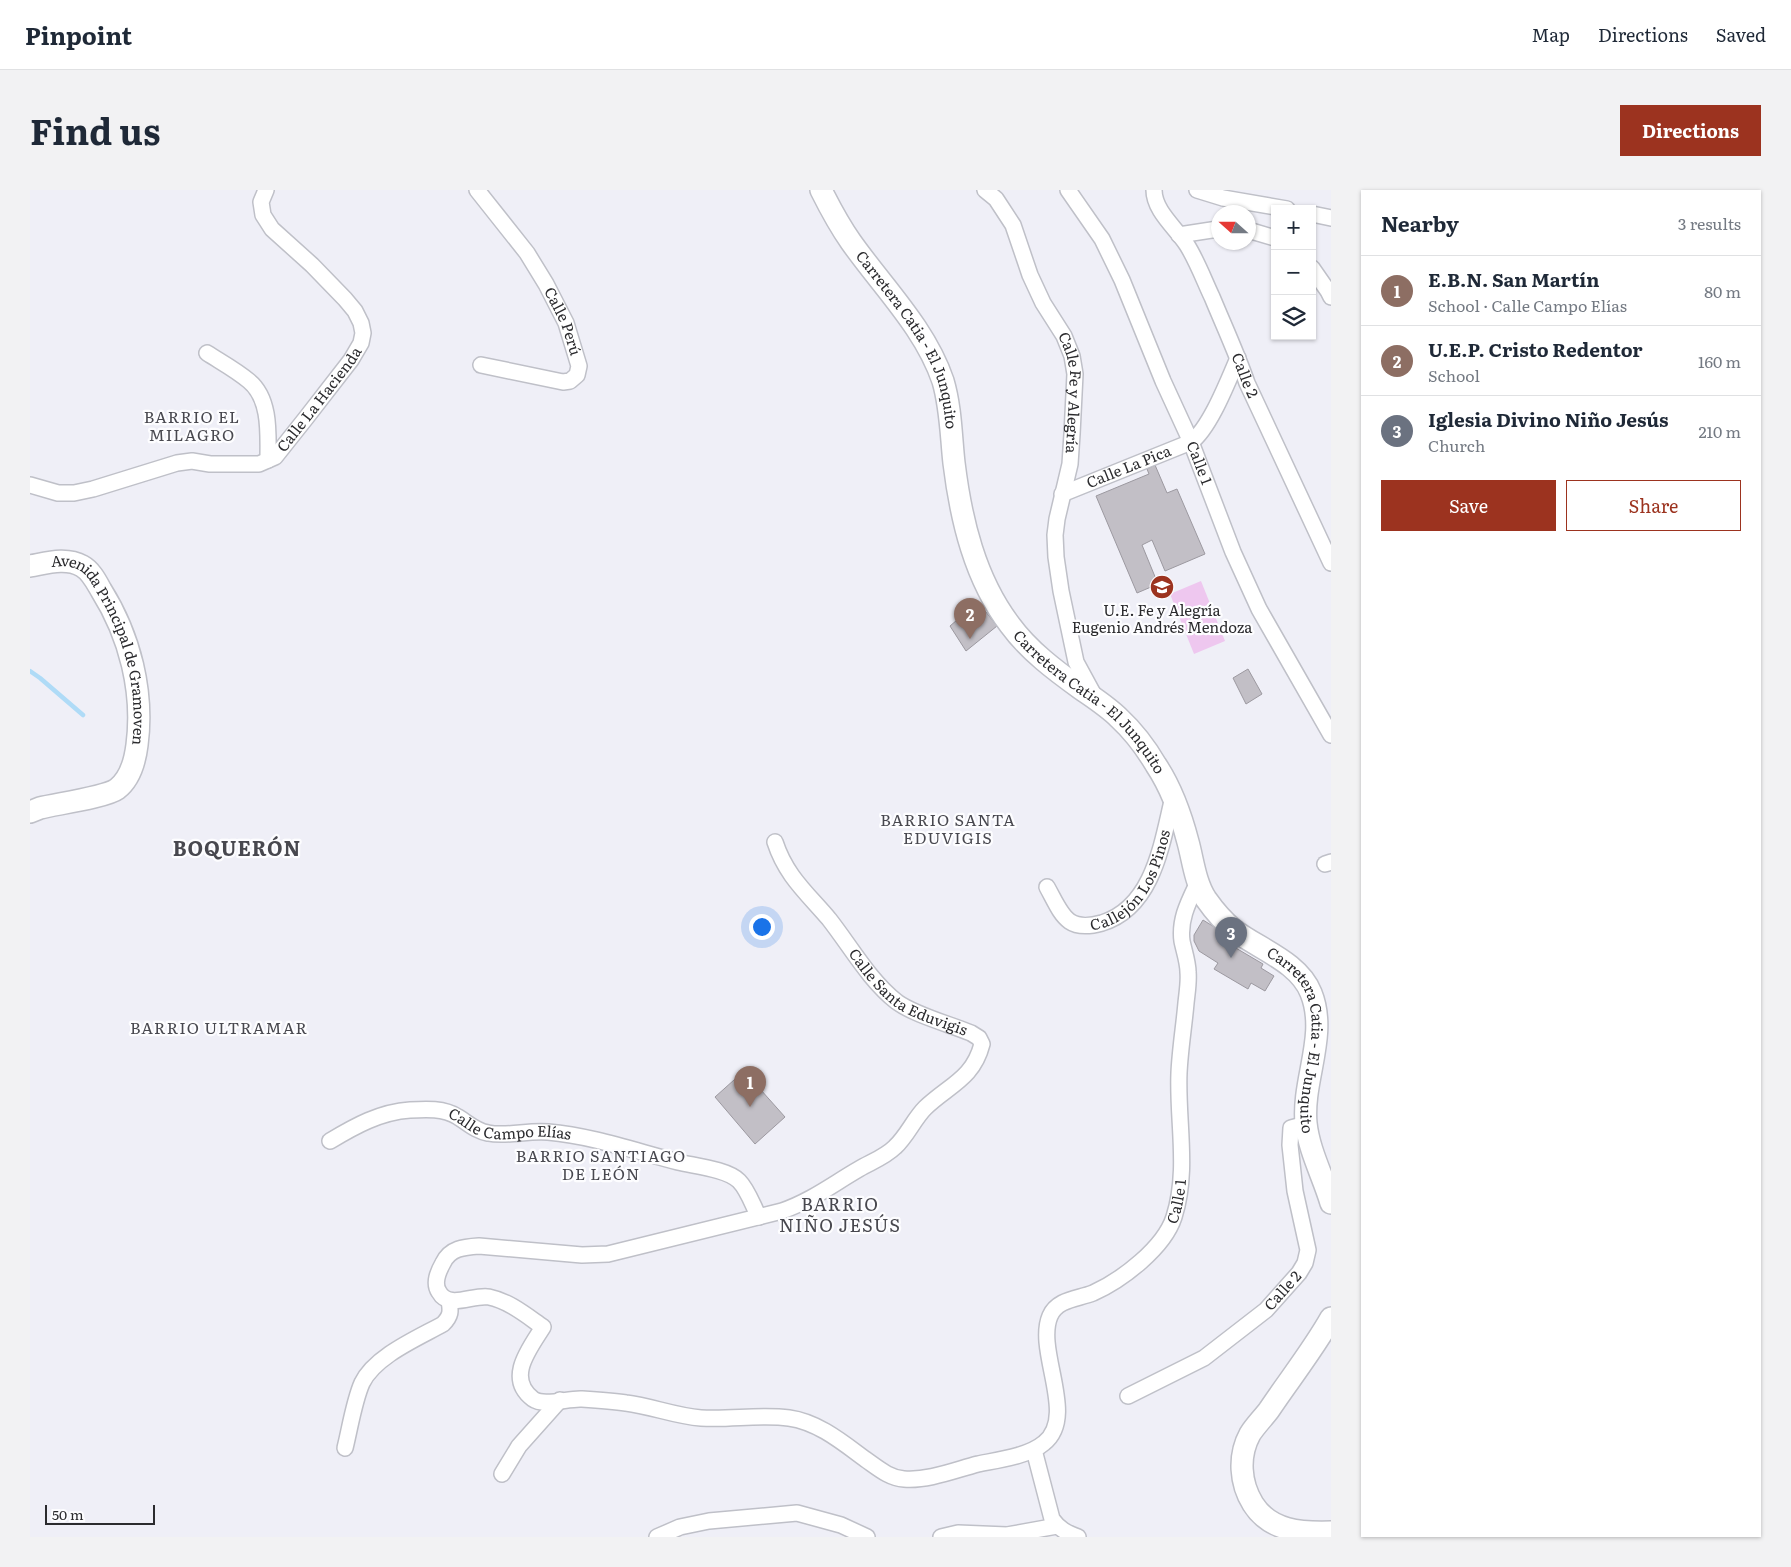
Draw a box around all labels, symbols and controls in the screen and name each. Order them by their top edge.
text: Pinpoint [25,17,132,52]
text: Map [1532,21,1570,48]
text: Directions [1598,21,1688,48]
text: Saved [1716,21,1766,48]
text: Find us [30,104,160,156]
button: Directions [1620,105,1761,156]
north arrow [1211,205,1256,250]
map controls [1271,205,1316,340]
button: + [1271,205,1316,250]
text: Nearby [1381,207,1459,238]
text: 3 results [1678,211,1741,235]
street label: Carretera Catia - El Junquito [851,245,964,430]
button: − [1271,250,1316,295]
text: E.B.N. San Martín [1428,265,1599,293]
text: 1 [1394,279,1400,303]
text: 80 m [1704,279,1741,303]
street label: Calle Perú [539,282,588,359]
text: School · Calle Campo Elías [1428,293,1627,317]
button: layers [1271,295,1316,340]
street label: Calle Fe y Alegría [1053,328,1088,455]
text: U.E.P. Cristo Redentor [1428,335,1643,363]
street label: Calle La Hacienda [270,341,367,456]
street label: Calle 2 [1227,349,1266,402]
text: 2 [1393,349,1401,373]
text: 160 m [1698,349,1741,373]
text: School [1428,363,1480,387]
district label: BARRIO EL MILAGRO [144,404,240,446]
text: Iglesia Divino Niño Jesús [1428,405,1669,433]
text: 3 [1393,419,1401,443]
text: 210 m [1698,419,1741,443]
text: Church [1428,433,1485,457]
street label: Calle 1 [1182,437,1219,488]
street label: Calle La Pica [1082,438,1175,493]
button: Save [1381,480,1556,531]
button: Share [1566,480,1741,531]
street label: Avenida Principal de Gramoven [50,548,152,747]
school or university icon: U.E. Fe y Alegría Eugenio Andrés Mendoza [1149,574,1175,600]
pin: 2 [954,598,986,639]
place label: U.E. Fe y Alegría Eugenio Andrés Mendoza [1072,598,1253,638]
street label: Carretera Catia - El Junquito [1008,624,1172,778]
district label: BARRIO SANTA EDUVIGIS [880,807,1016,849]
street label: Callejón Los Pinos [1088,827,1175,935]
district label: BOQUERÓN [173,832,301,862]
your location [749,914,775,940]
pin: 3 [1215,917,1247,958]
street label: Carretera Catia - El Junquito [1263,940,1330,1135]
street label: Calle Santa Eduvigis [844,943,971,1041]
district label: BARRIO ULTRAMAR [130,1015,308,1039]
pin: 1 [734,1066,766,1107]
street label: Calle Campo Elías [445,1101,573,1145]
district label: BARRIO SANTIAGO DE LEÓN [516,1143,686,1185]
street label: Calle 1 [1160,1178,1191,1227]
district label: BARRIO NIÑO JESÚS [779,1190,901,1238]
street label: Calle 2 [1258,1264,1306,1315]
scale bar [45,1502,155,1525]
text: 50 m [52,1504,84,1524]

